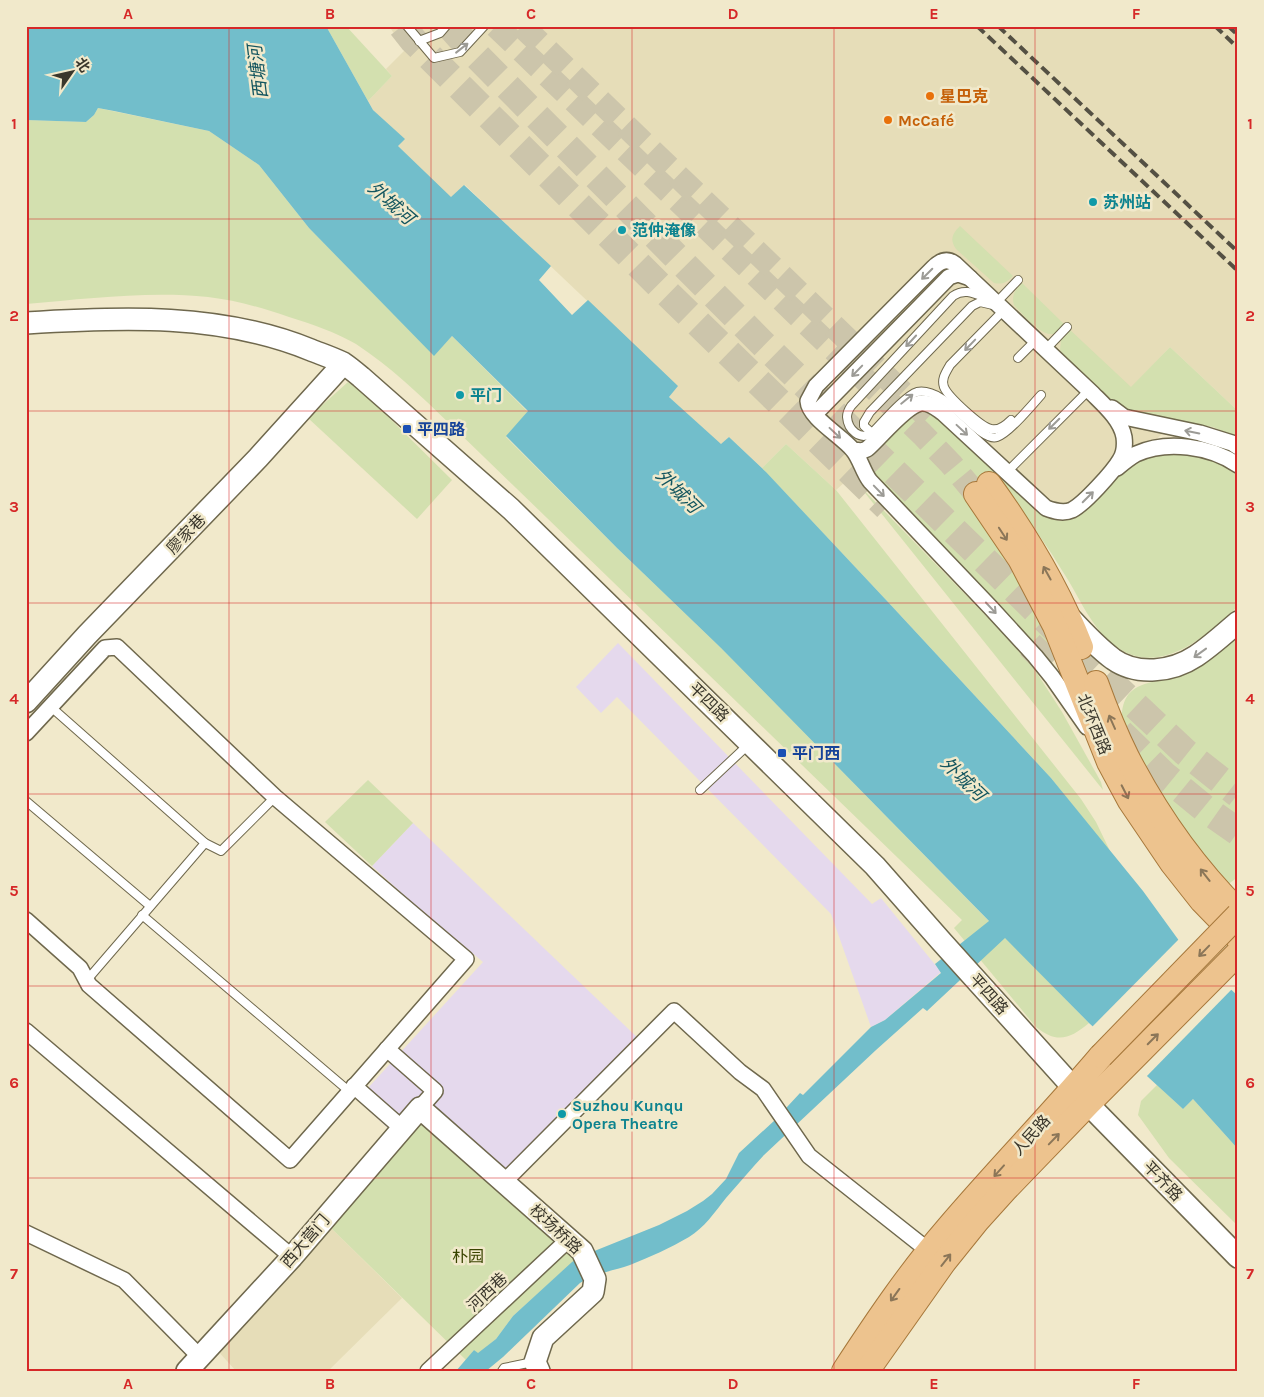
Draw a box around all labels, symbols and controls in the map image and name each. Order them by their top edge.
text: A [123,4,133,23]
text: B [325,4,335,23]
text: C [526,4,536,23]
text: D [728,4,739,23]
text: E [929,4,939,23]
text: F [1132,4,1141,23]
water label: 西塘河 [243,41,272,100]
one-way arrow [455,42,468,53]
north arrow [48,48,98,98]
text: 北 [71,54,93,76]
place label: 星巴克 [940,87,988,106]
marker: 星巴克 [924,90,936,102]
place label: McCafé [898,111,954,130]
text: 1 [11,114,17,133]
marker: McCafé [882,114,894,126]
text: 1 [1247,114,1253,133]
water label: 外城河 [363,177,421,231]
place label: 苏州站 [1103,193,1151,212]
marker: 苏州站 [1087,196,1099,208]
place label: 范仲淹像 [632,221,696,240]
marker: 范仲淹像 [616,224,628,236]
one-way arrow [921,268,933,281]
text: 2 [9,306,19,325]
text: 2 [1245,306,1255,325]
one-way arrow [905,335,917,348]
one-way arrow [964,339,976,351]
one-way arrow [851,364,863,377]
place label: 平门 [470,386,502,405]
marker: 平门 [454,389,466,401]
one-way arrow [900,394,913,405]
one-way arrow [1048,418,1060,430]
place label: 平四路 [417,420,465,439]
marker: 平四路 [401,423,413,435]
one-way arrow [955,424,968,436]
one-way arrow [1184,426,1200,436]
one-way arrow [828,427,841,439]
water label: 外城河 [651,464,707,520]
one-way arrow [873,485,885,497]
one-way arrow [1082,491,1094,503]
text: 3 [9,497,19,516]
text: 3 [1245,497,1255,516]
street label: 廖家巷 [162,510,210,558]
one-way arrow [999,527,1009,541]
one-way arrow [1041,566,1051,581]
one-way arrow [985,602,997,615]
one-way arrow [1193,648,1207,658]
street label: 平四路 [685,678,733,726]
text: 4 [9,689,19,708]
text: 4 [1245,689,1255,708]
street label: 北环西路 [1073,691,1115,757]
one-way arrow [1106,715,1116,730]
place label: 平门西 [792,744,840,763]
marker: 平门西 [776,747,788,759]
water label: 外城河 [936,752,992,808]
one-way arrow [1120,784,1130,799]
one-way arrow [1199,869,1210,882]
text: 5 [9,881,19,900]
text: 5 [1245,881,1255,900]
one-way arrow [1198,944,1210,957]
street label: 平四路 [966,970,1012,1018]
one-way arrow [1147,1033,1159,1045]
text: 6 [9,1073,19,1092]
text: 6 [1245,1073,1255,1092]
place label: Suzhou Kunqu Opera Theatre [572,1096,684,1133]
marker: Suzhou Kunqu Opera Theatre [556,1108,568,1120]
street label: 人民路 [1008,1111,1054,1159]
one-way arrow [1048,1133,1060,1145]
street label: 平齐路 [1139,1157,1187,1205]
one-way arrow [993,1164,1005,1177]
street label: 校场桥路 [526,1200,586,1258]
street label: 西大营门 [277,1211,333,1271]
park label: 朴园 [452,1247,484,1266]
one-way arrow [940,1253,951,1266]
text: 7 [10,1264,18,1283]
text: 7 [1246,1264,1254,1283]
street label: 河西巷 [463,1269,511,1315]
one-way arrow [890,1288,900,1302]
text: A [123,1374,133,1393]
text: B [325,1374,335,1393]
text: C [526,1374,536,1393]
text: D [728,1374,739,1393]
text: E [929,1374,939,1393]
text: F [1132,1374,1141,1393]

